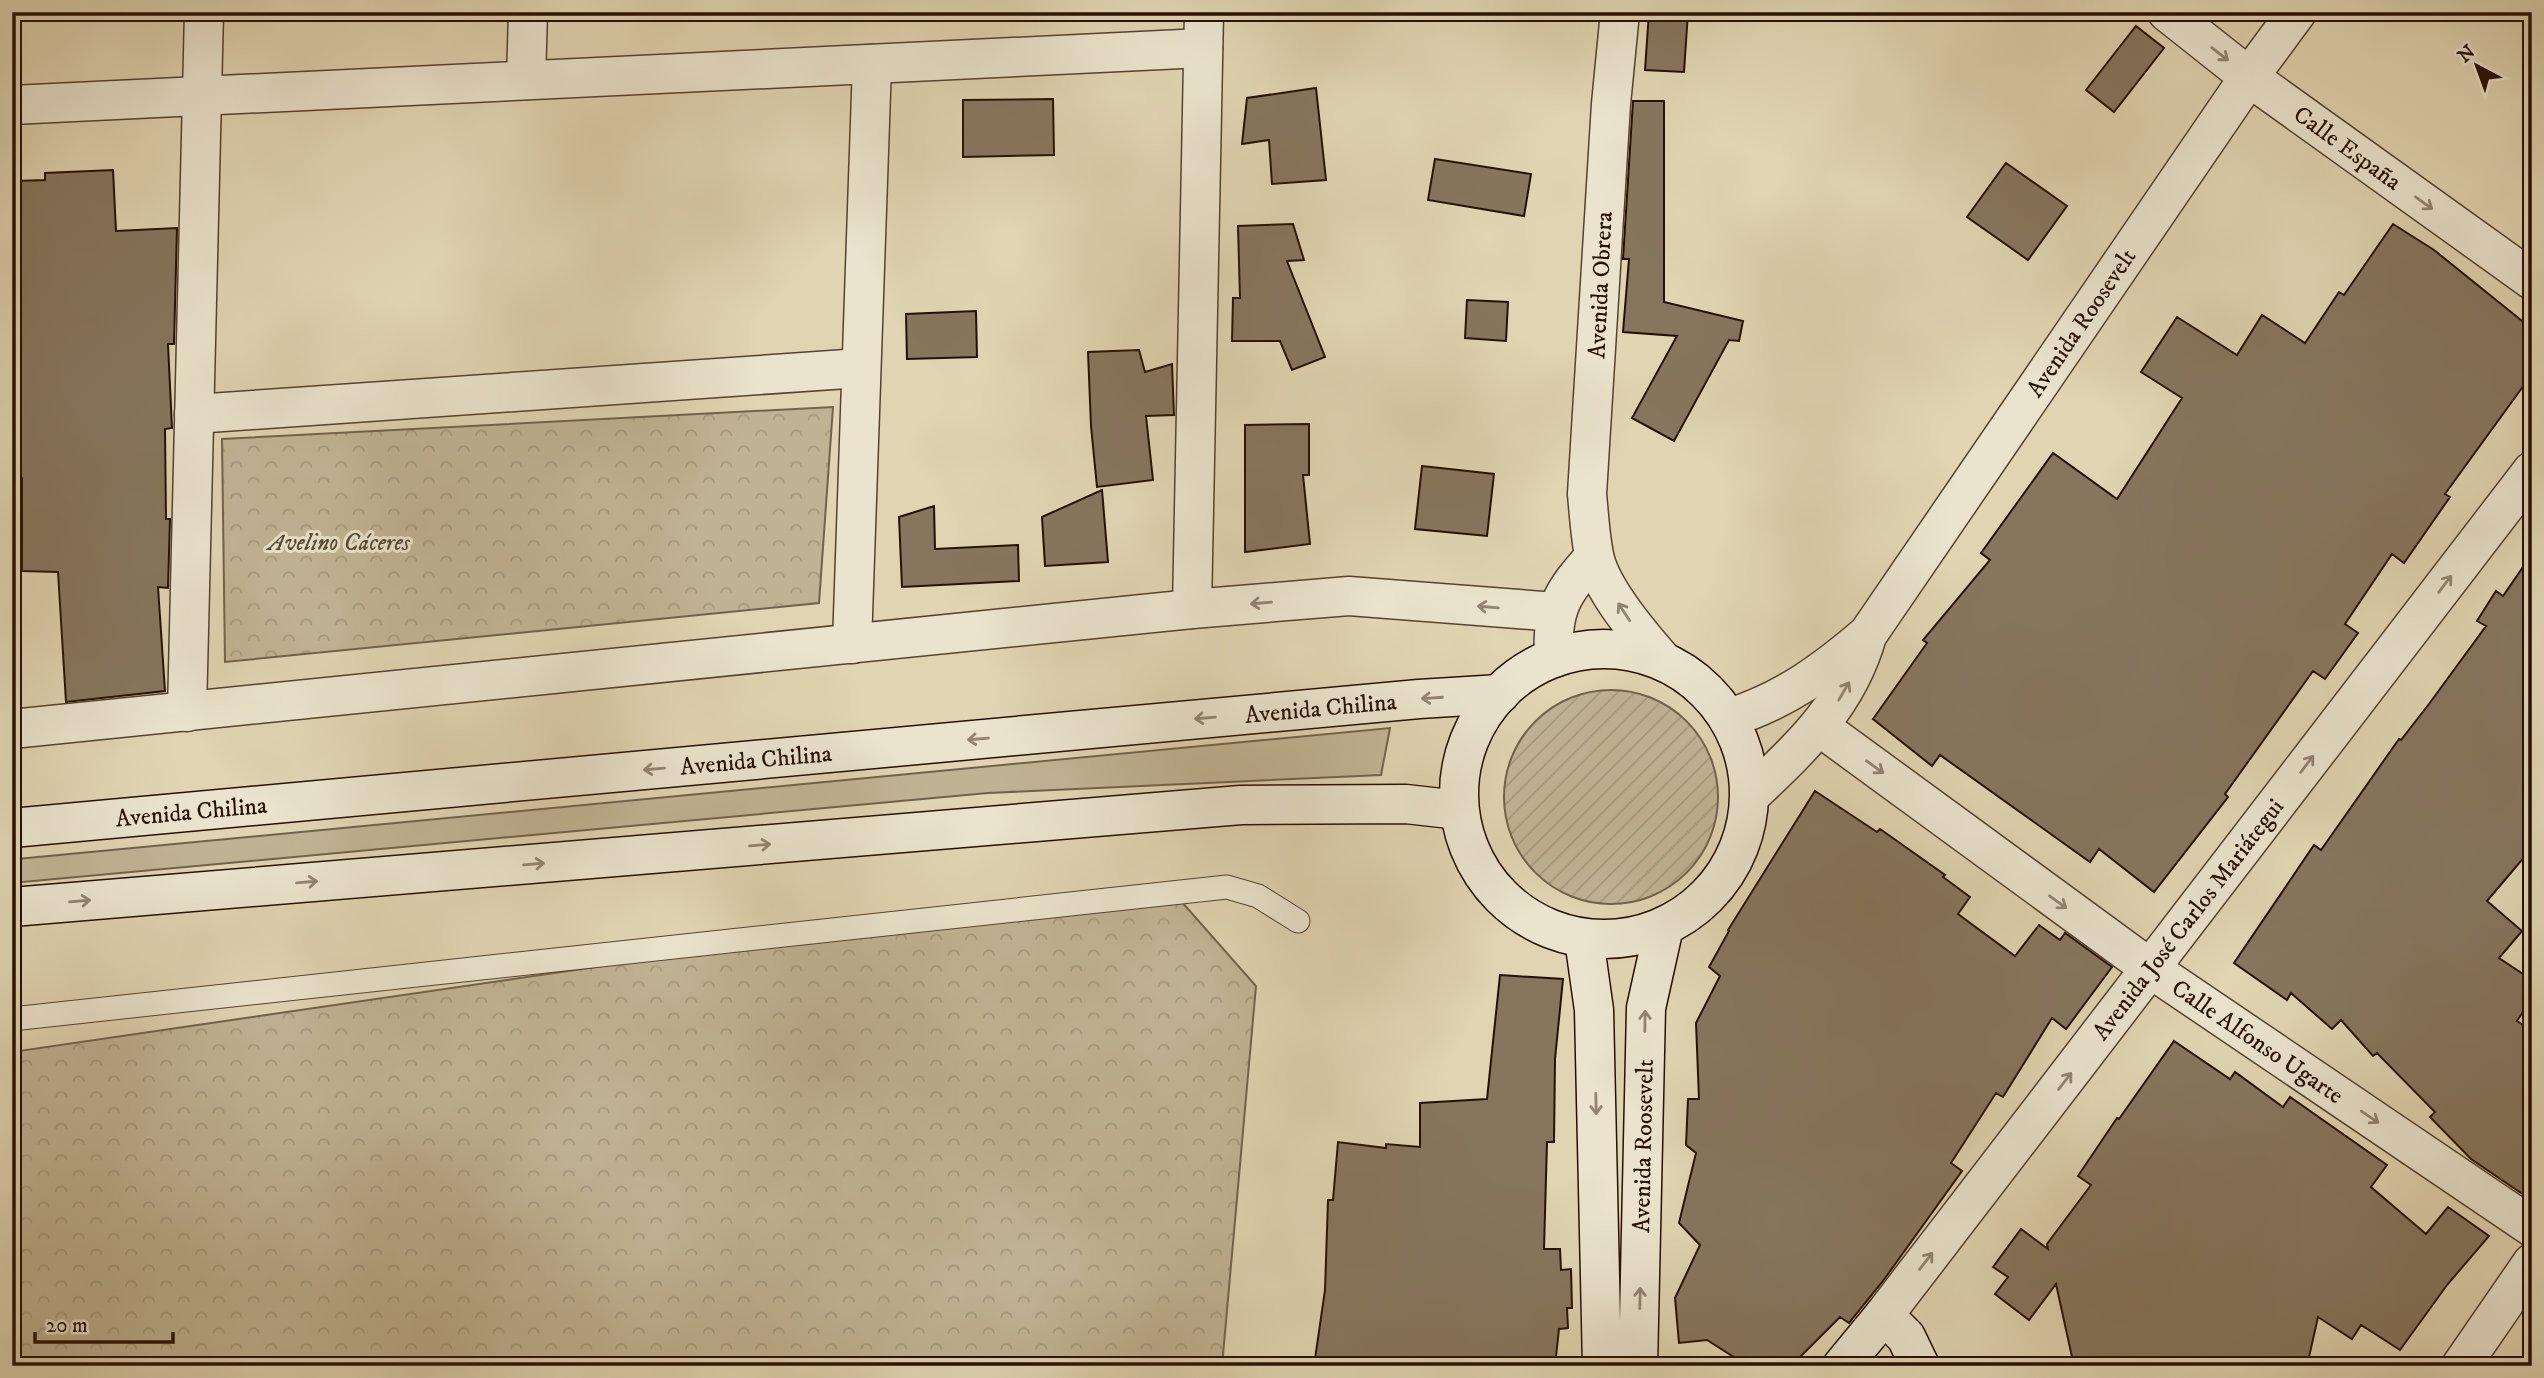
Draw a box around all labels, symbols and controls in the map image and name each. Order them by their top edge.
north arrow [2442,32,2512,102]
text: N [2453,40,2481,68]
one-way arrow [2211,47,2229,62]
street label: Calle España [2287,100,2407,198]
one-way arrow [2414,196,2433,210]
street label: Avenida Obrera [1582,210,1620,359]
street label: Avenida Roosevelt [2020,243,2143,403]
park label: Avelino Cáceres [265,528,411,558]
one-way arrow [2438,575,2453,593]
one-way arrow [1250,597,1273,610]
one-way arrow [1477,600,1500,613]
one-way arrow [1617,602,1631,622]
one-way arrow [1838,681,1851,702]
street label: Avenida Chilina [1243,687,1399,731]
one-way arrow [1421,692,1443,705]
one-way arrow [1194,712,1217,725]
one-way arrow [968,733,990,746]
street label: Avenida Chilina [679,739,834,783]
one-way arrow [2300,756,2315,774]
one-way arrow [1865,760,1884,774]
one-way arrow [644,763,666,776]
street label: Avenida Chilina [114,791,269,834]
street label: Avenida José Carlos Mariátegui [2086,793,2291,1047]
one-way arrow [749,838,771,851]
one-way arrow [522,857,545,870]
one-way arrow [295,875,318,888]
one-way arrow [68,894,91,907]
one-way arrow [2048,894,2067,909]
street label: Calle Alfonso Ugarte [2166,973,2349,1111]
one-way arrow [1639,1010,1652,1033]
street label: Avenida Roosevelt [1627,1059,1661,1233]
one-way arrow [2057,1072,2072,1091]
one-way arrow [1589,1093,1603,1116]
one-way arrow [2359,1111,2379,1125]
one-way arrow [1918,1253,1933,1271]
one-way arrow [1633,1286,1646,1309]
scale bar [35,1301,173,1345]
text: 20 m [46,1313,88,1339]

